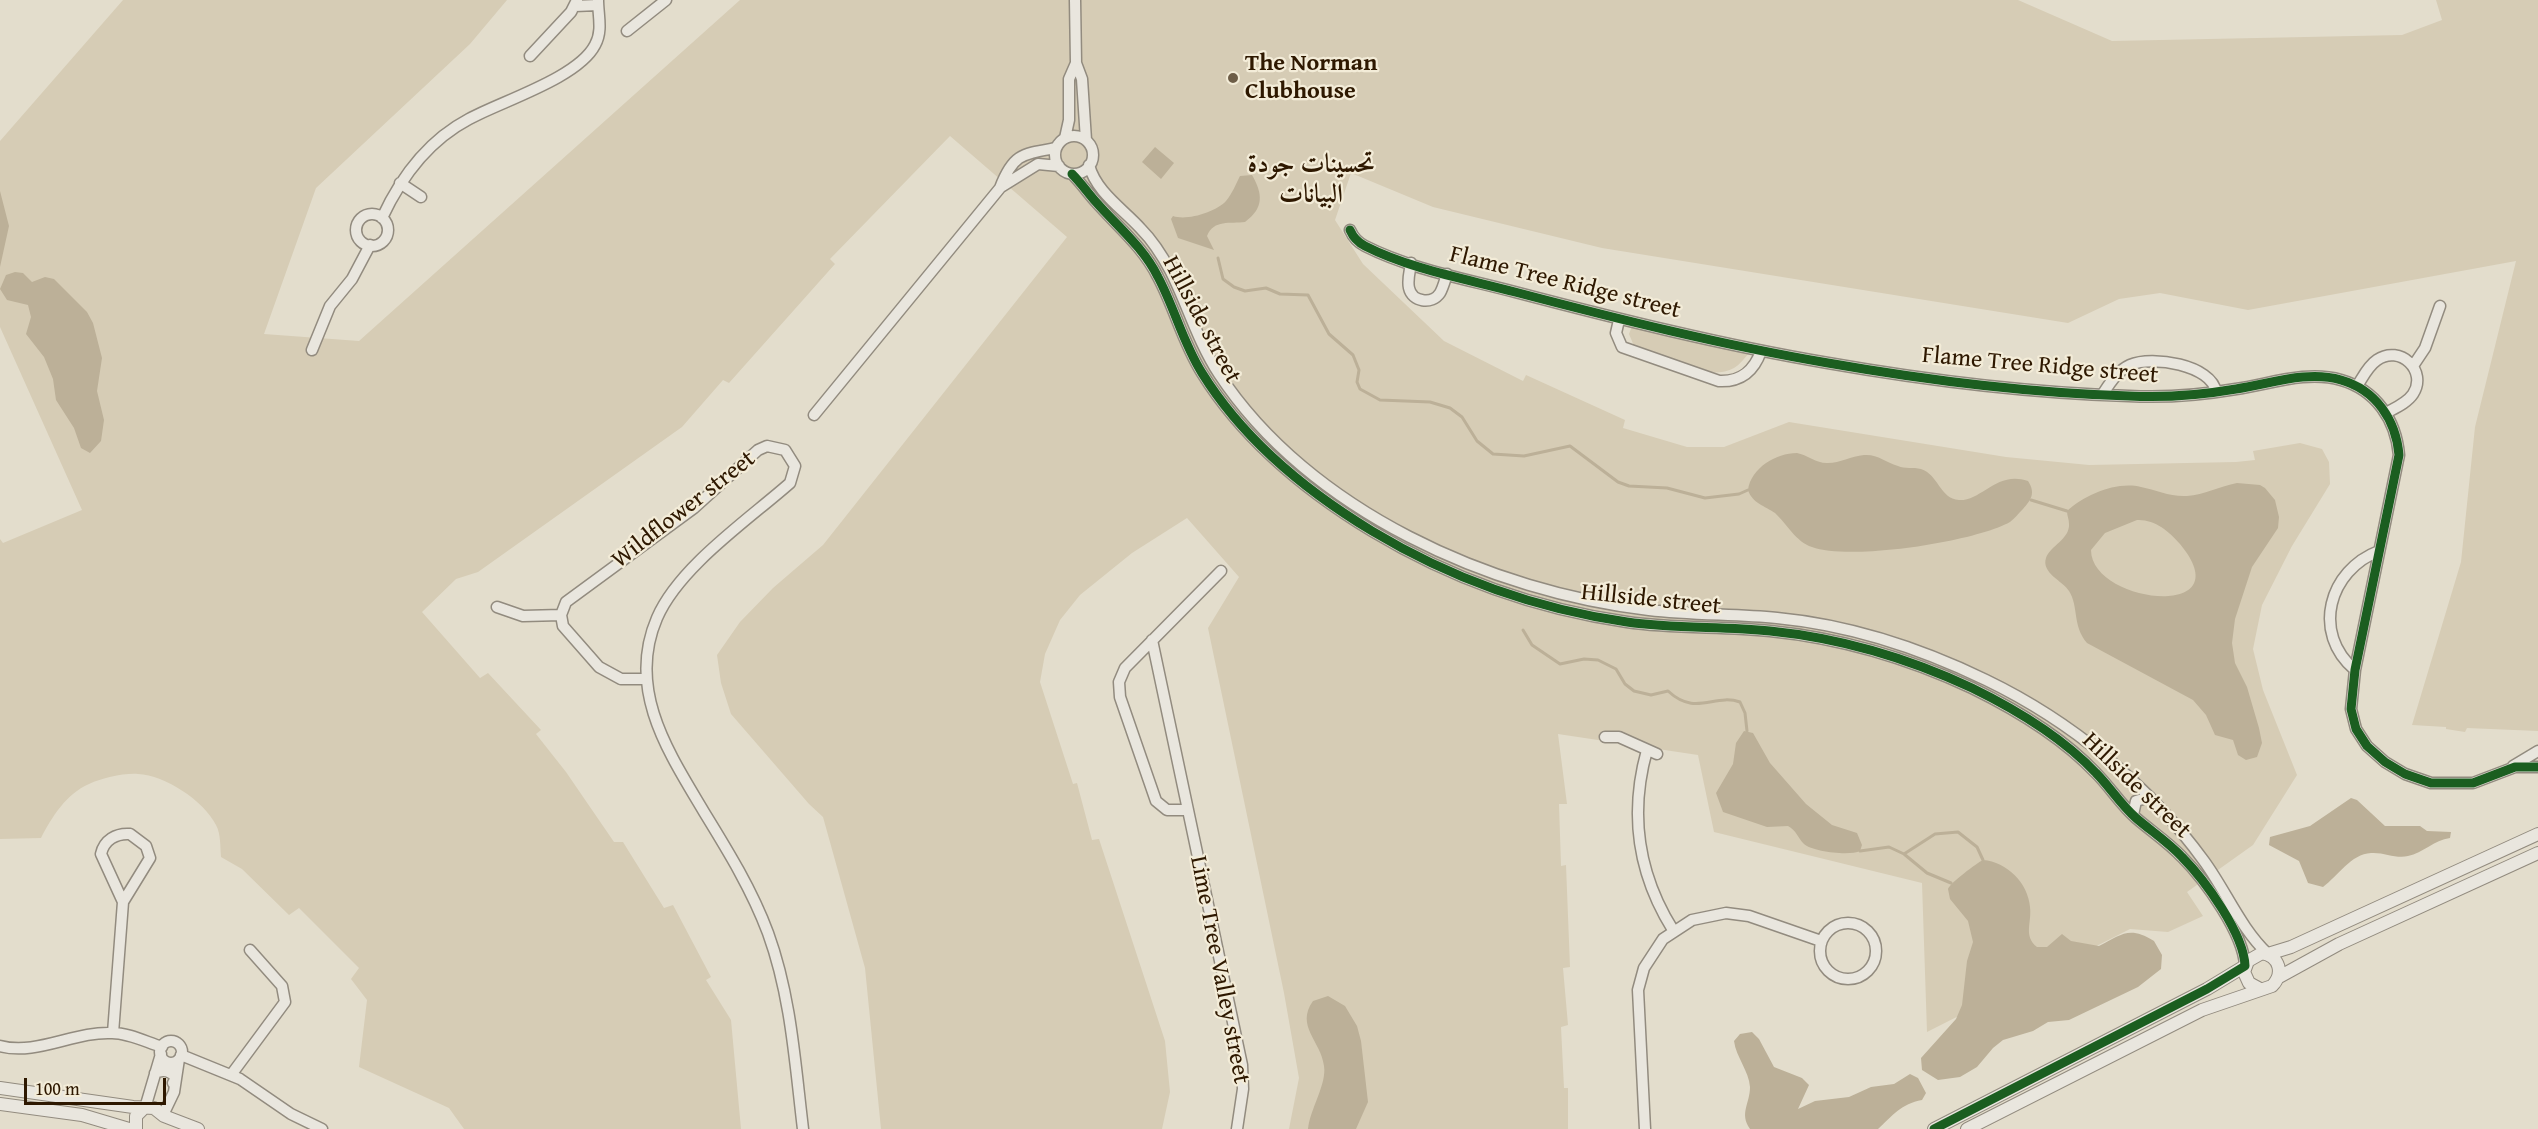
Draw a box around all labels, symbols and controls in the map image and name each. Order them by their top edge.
place label: The Norman Clubhouse [1245,50,1377,106]
marker: The Norman Clubhouse [1226,71,1240,85]
district label: تحسينات جودة البيانات [1247,149,1375,210]
street label: Flame Tree Ridge street [1446,240,1684,326]
street label: Hillside street [1155,251,1247,389]
street label: Flame Tree Ridge street [1921,341,2159,391]
street label: Wildflower street [606,445,762,575]
street label: Hillside street [1580,578,1722,622]
street label: Hillside street [2076,727,2196,845]
street label: Lime Tree Valley street [1183,854,1255,1086]
scale bar [27,1066,170,1104]
text: 100 m [35,1075,80,1102]

